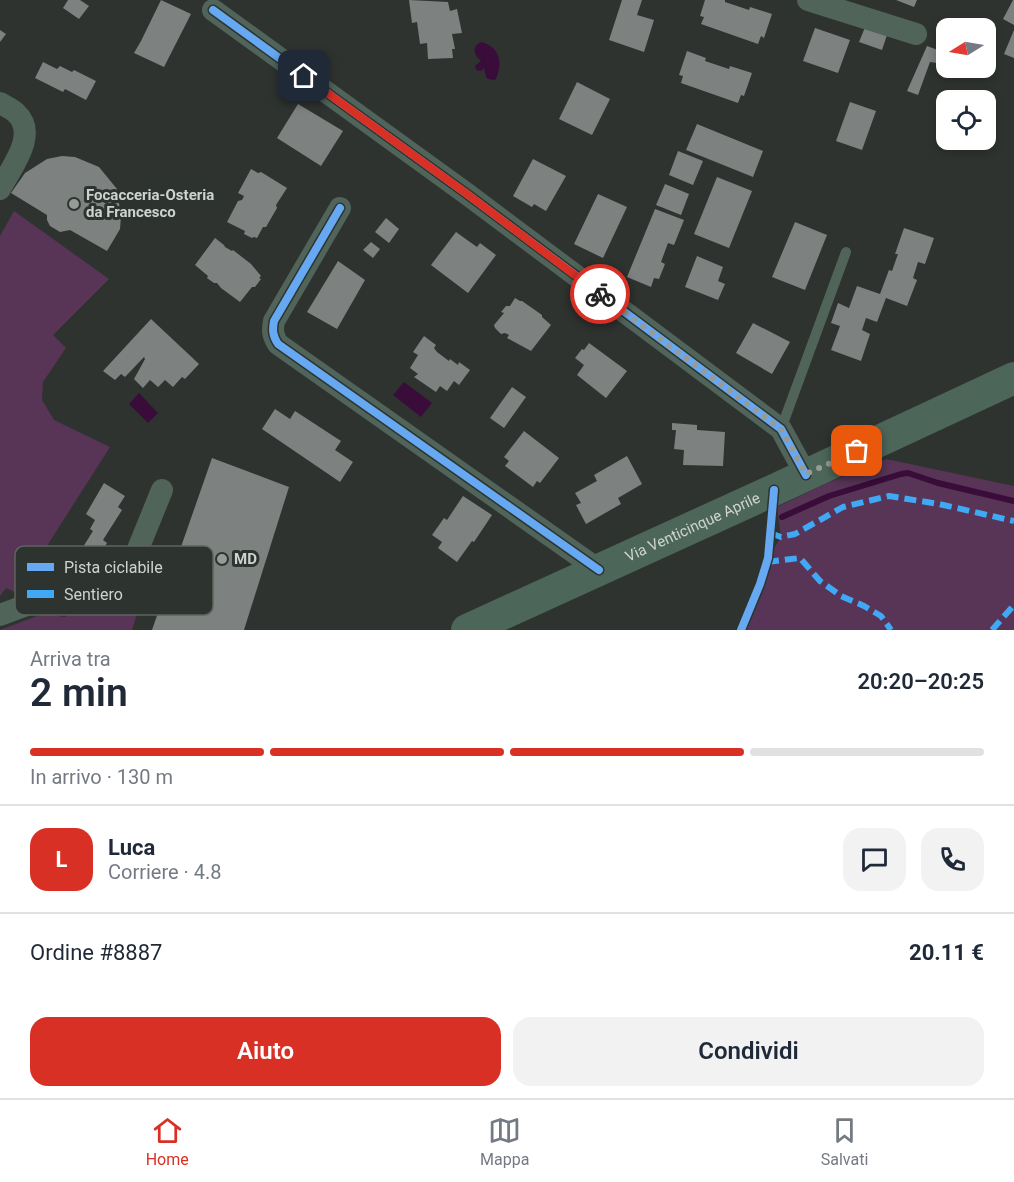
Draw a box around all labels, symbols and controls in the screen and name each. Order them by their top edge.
north arrow [936,18,996,78]
map controls [936,18,996,150]
pin [278,50,329,101]
icon: home [287,59,320,92]
button: locate [936,90,996,150]
place label: Focacceria-Osteria da Francesco [86,186,214,221]
marker: Focacceria-Osteria da Francesco [67,197,81,211]
courier [570,264,630,324]
icon: bike [584,278,617,311]
pin [831,425,882,476]
icon: bag [840,434,873,467]
street label: Via Venticinque Aprile [622,489,763,566]
legend [15,546,213,615]
place label: MD [234,550,257,568]
marker: MD [215,552,229,566]
text: Pista ciclabile [64,558,163,577]
text: Sentiero [64,585,123,604]
text: Arriva tra [30,647,111,671]
text: 20:20–20:25 [857,669,984,694]
text: 2 min [30,670,128,716]
text: In arrivo · 130 m [30,765,173,789]
button: chat [843,828,906,891]
button: phone [921,828,984,891]
text: Luca [108,835,155,860]
text: L [56,847,67,872]
text: Corriere · 4.8 [108,860,222,884]
text: Ordine #8887 [30,940,162,965]
text: 20.11 € [909,940,984,965]
button: Aiuto [30,1017,501,1086]
button: Condividi [513,1017,984,1086]
tab: Home [146,1114,189,1169]
tab: Mappa [480,1114,529,1169]
tab: Salvati [821,1114,868,1169]

